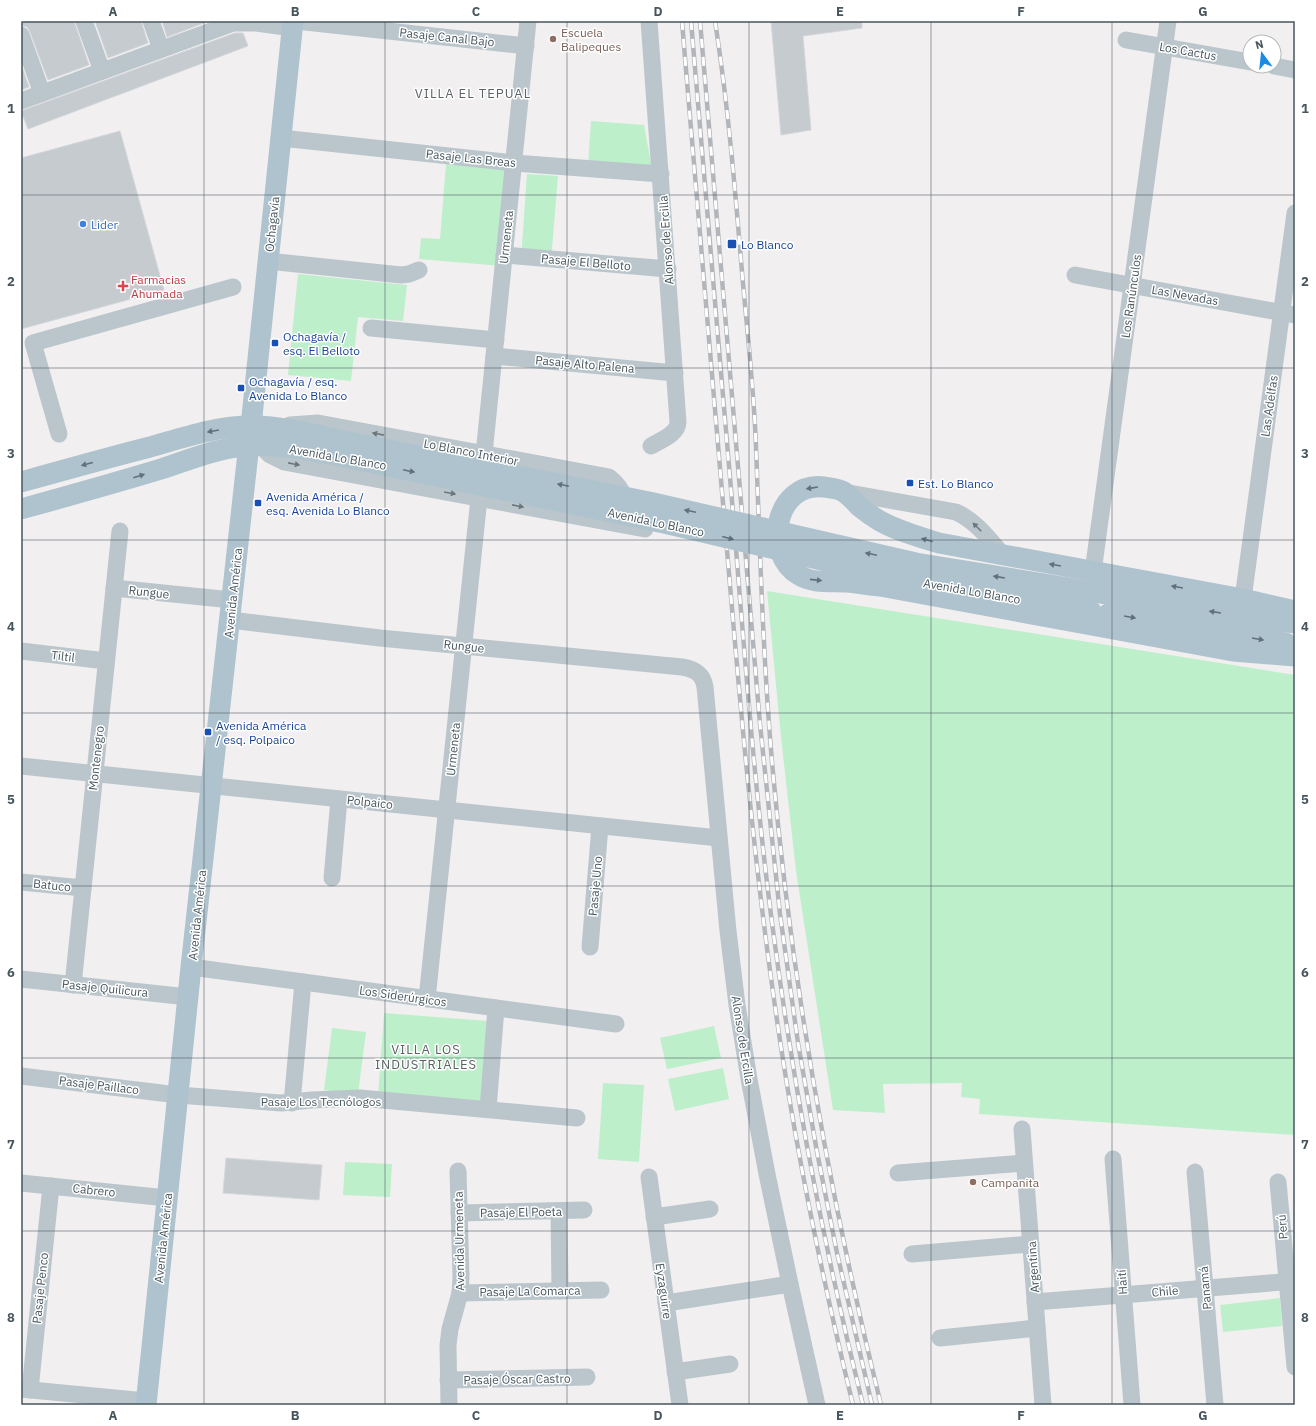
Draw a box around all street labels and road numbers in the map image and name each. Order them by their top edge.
street label: Pasaje Canal Bajo [399,25,495,49]
street label: Los Cactus [1158,39,1218,63]
street label: Pasaje Las Breas [425,146,517,170]
street label: Alonso de Ercilla [655,194,677,285]
street label: Ochagavía [262,195,282,252]
street label: Urmeneta [496,209,516,264]
street label: Pasaje El Belloto [541,251,632,273]
street label: Los Ranúnculos [1118,253,1144,339]
street label: Las Nevadas [1150,282,1220,308]
street label: Pasaje Alto Palena [535,352,636,376]
street label: Las Adelfas [1257,374,1281,438]
street label: Lo Blanco Interior [422,435,520,469]
street label: Avenida Lo Blanco [288,441,388,473]
street label: Avenida Lo Blanco [606,504,706,540]
street label: Avenida América [221,547,245,639]
street label: Avenida Lo Blanco [922,575,1022,607]
street label: Rungue [128,582,171,602]
street label: Rungue [443,636,486,656]
street label: Tiltil [50,647,76,665]
street label: Urmeneta [443,721,463,776]
street label: Montenegro [85,725,107,791]
street label: Polpaico [346,792,394,812]
street label: Pasaje Uno [585,855,605,916]
street label: Avenida América [185,869,209,961]
street label: Batuco [32,876,72,894]
street label: Pasaje Quilicura [61,976,149,1000]
street label: Los Siderúrgicos [358,982,448,1010]
street label: Alonso de Ercilla [729,995,758,1086]
street label: Pasaje Paillaco [58,1073,140,1097]
street label: Pasaje Los Tecnólogos [261,1094,381,1109]
street label: Cabrero [72,1180,116,1200]
street label: Avenida Urmeneta [451,1191,467,1291]
street label: Avenida América [151,1192,175,1284]
street label: Pasaje El Poeta [480,1204,563,1220]
street label: Perú [1273,1214,1291,1240]
street label: Argentina [1024,1240,1042,1293]
street label: Pasaje Penco [29,1251,51,1324]
street label: Eyzaguirre [653,1262,675,1320]
street label: Panamá [1196,1265,1214,1310]
street label: Haití [1114,1269,1130,1295]
street label: Chile [1151,1282,1180,1300]
street label: Pasaje La Comarca [479,1283,581,1299]
street label: Pasaje Óscar Castro [463,1371,571,1387]

